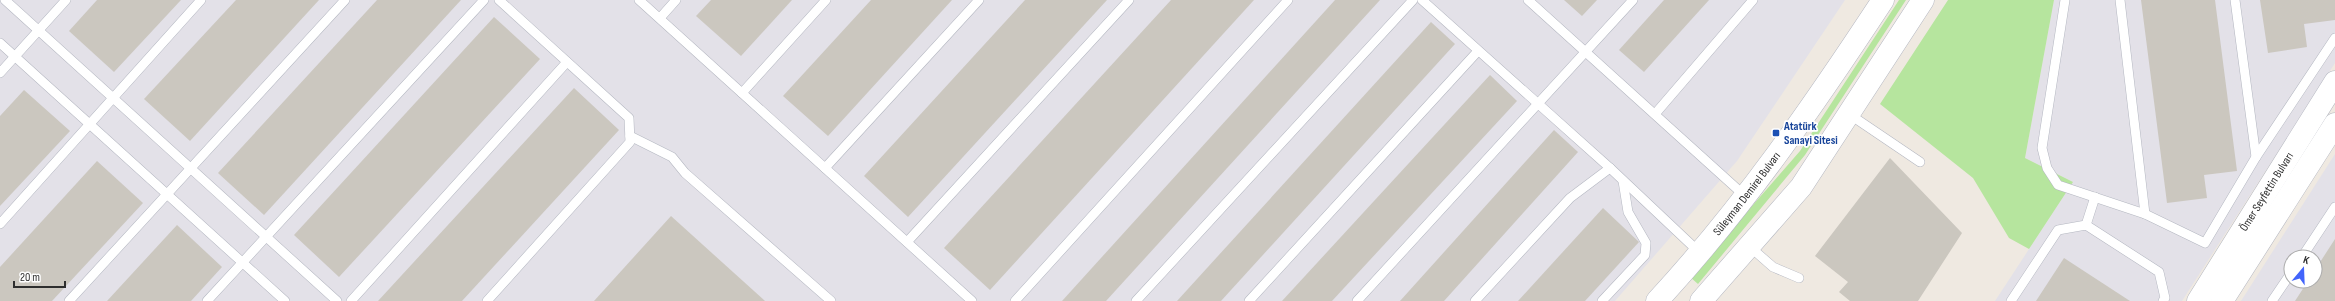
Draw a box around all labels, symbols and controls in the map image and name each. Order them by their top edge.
place label: Atatürk Sanayi Sitesi [1783,119,1838,148]
marker: Atatürk Sanayi Sitesi [1771,128,1781,138]
street label: Süleyman Demirel Bulvarı [1710,149,1784,239]
street label: Ömer Seyfettin Bulvarı [2236,150,2297,234]
north arrow [2283,249,2323,289]
text: K [2301,253,2311,267]
scale bar [14,263,65,289]
text: 20 m [20,270,40,285]

